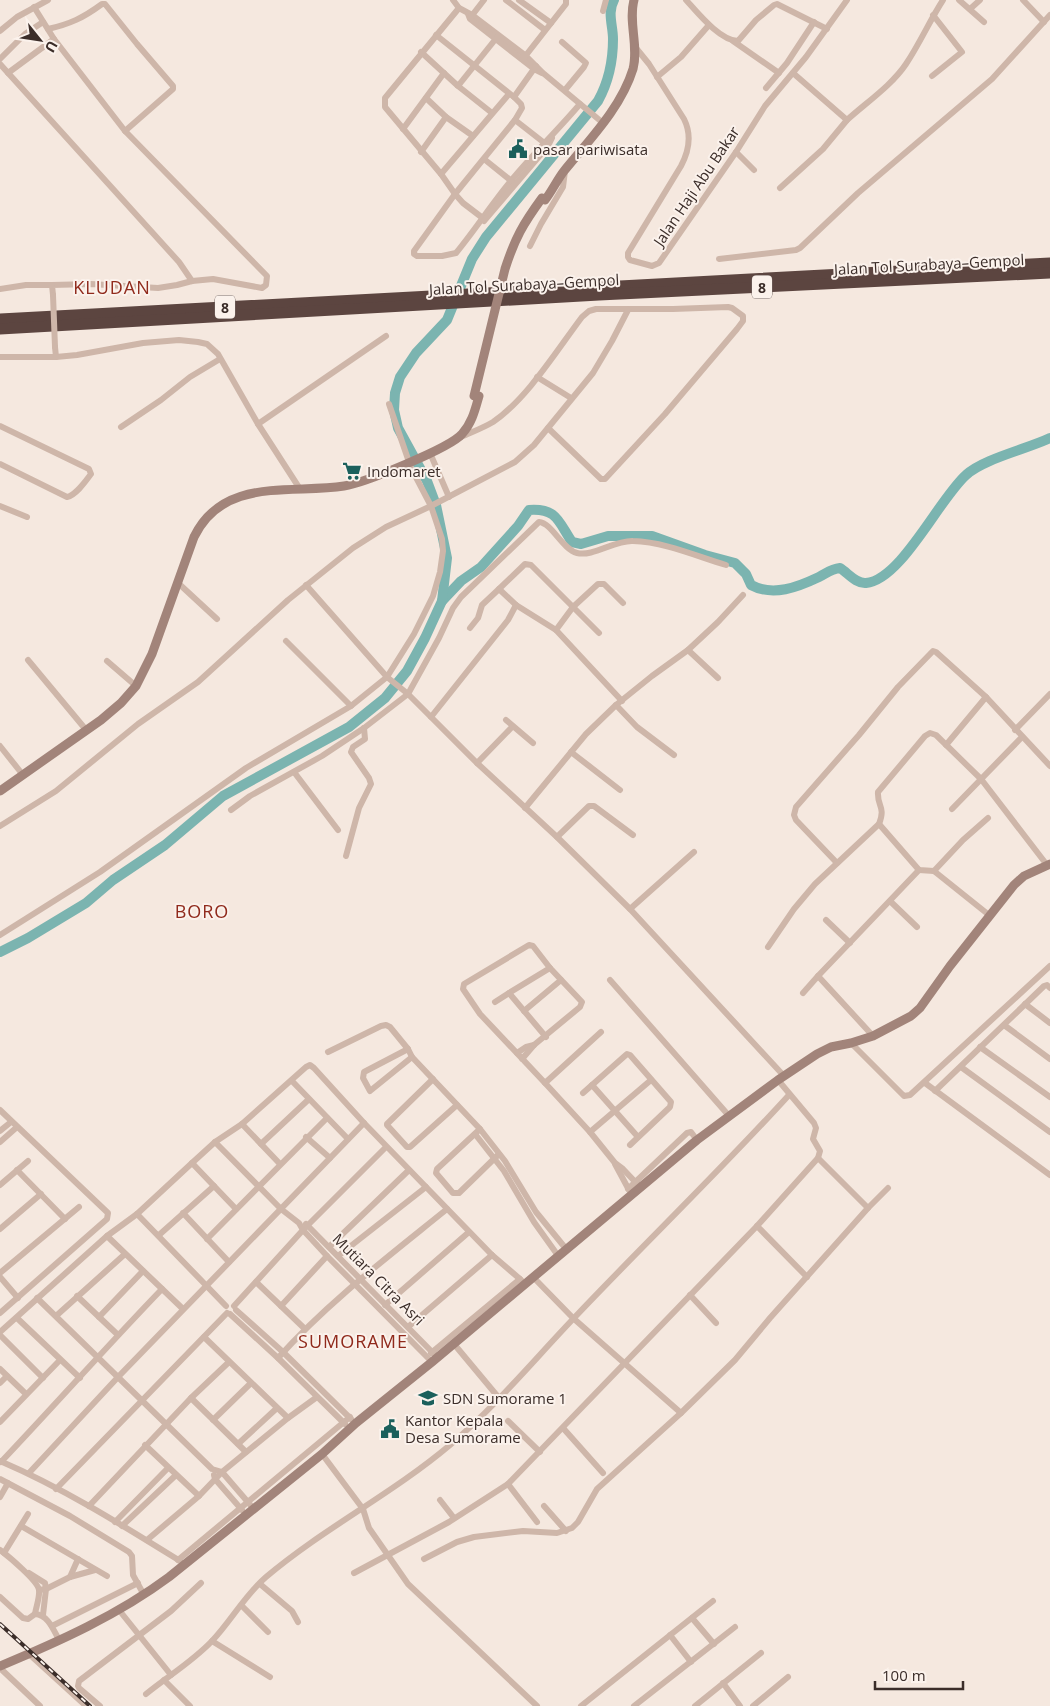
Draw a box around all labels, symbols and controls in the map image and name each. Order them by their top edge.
north arrow [15,15,65,65]
text: U [41,37,63,56]
street label: Jalan Haji Abu Bakar [647,122,744,252]
public building icon: pasar pariwisata [507,138,529,160]
place label: pasar pariwisata [533,139,648,159]
street label: Jalan Tol Surabaya–Gempol [831,249,1025,279]
street label: Jalan Tol Surabaya–Gempol [426,269,620,299]
district label: KLUDAN [73,275,151,299]
road number: 8 [752,276,772,298]
road number: 8 [215,296,235,318]
supermarket icon: Indomaret [341,460,363,482]
place label: Indomaret [367,461,441,481]
district label: BORO [175,899,229,923]
street label: Mutiara Citra Asri [329,1229,429,1329]
district label: SUMORAME [298,1329,408,1353]
school or university icon: SDN Sumorame 1 [417,1387,439,1409]
place label: SDN Sumorame 1 [443,1388,567,1408]
place label: Kantor Kepala Desa Sumorame [405,1410,521,1447]
public building icon: Kantor Kepala Desa Sumorame [379,1418,401,1440]
scale bar [875,1658,962,1690]
text: 100 m [882,1665,926,1685]

